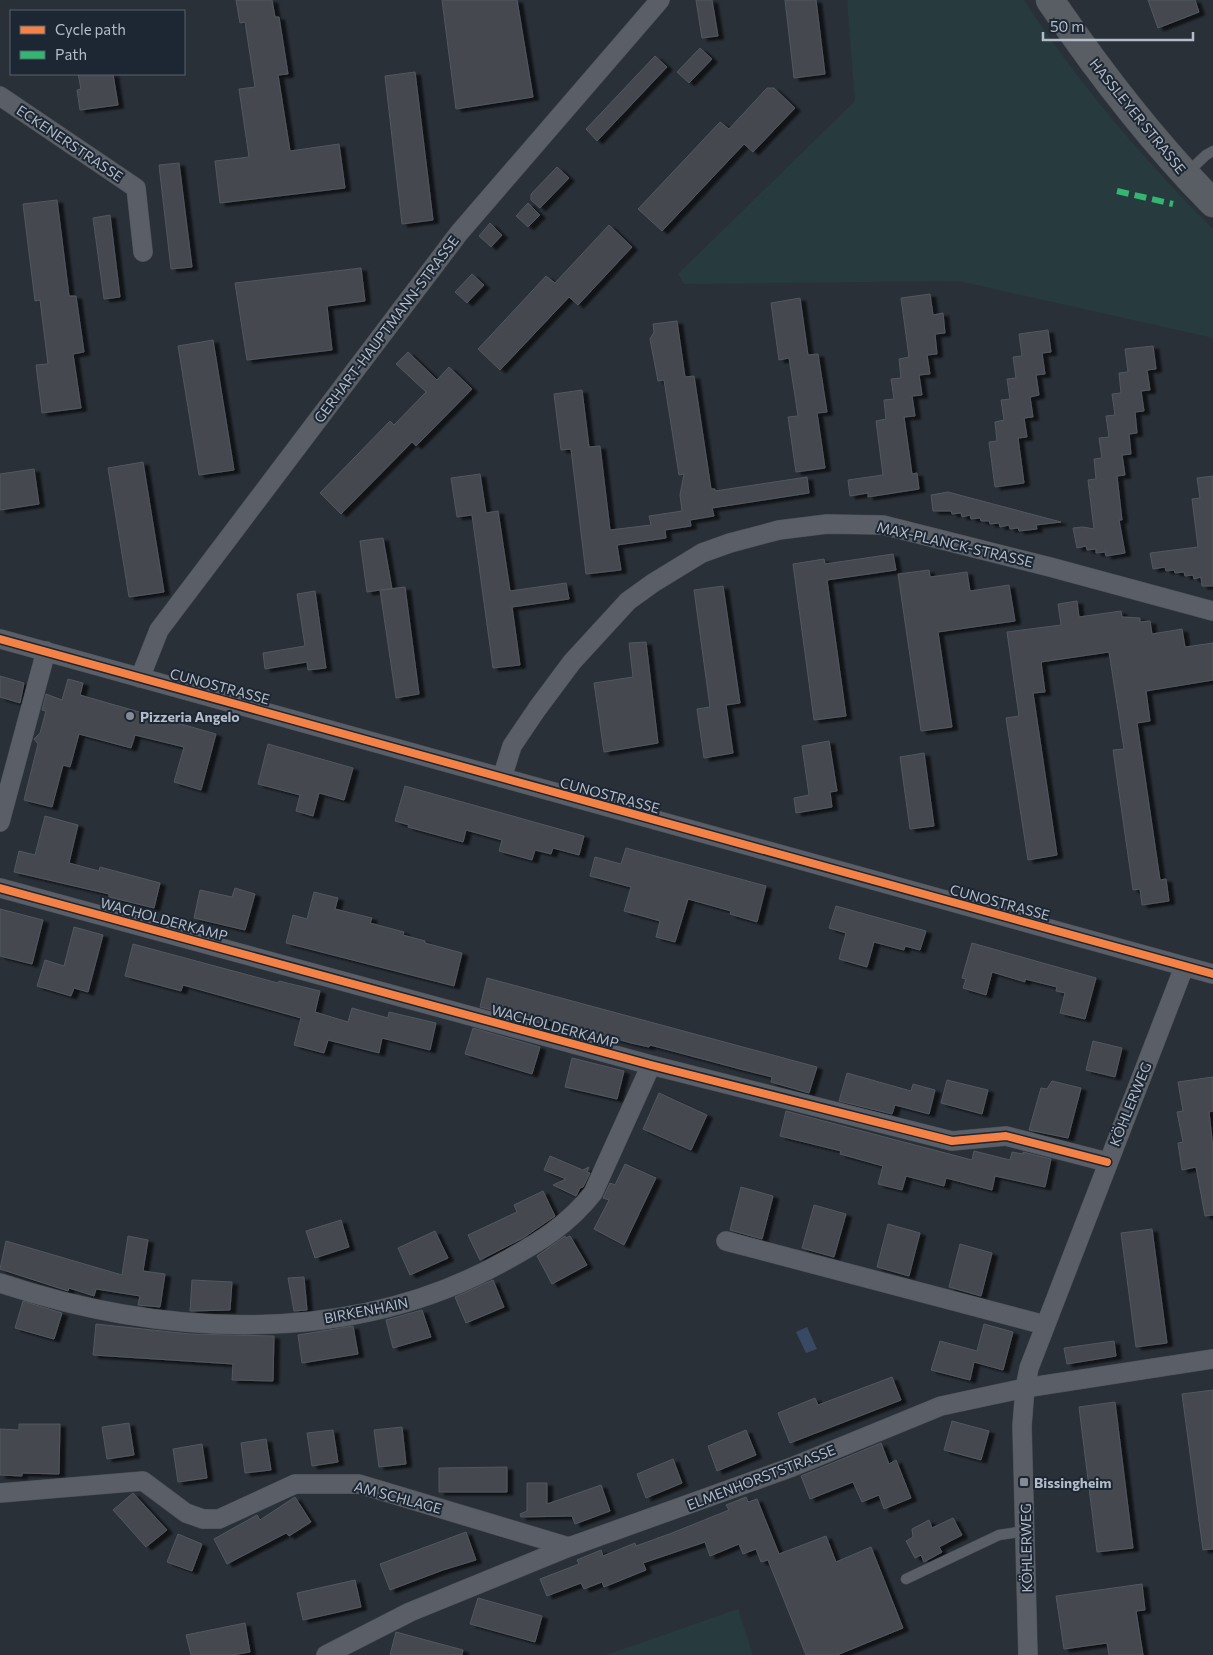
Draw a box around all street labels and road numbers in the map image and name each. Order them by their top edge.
street label: HASSLEYER STRASSE [1086,55,1190,177]
street label: ECKENERSTRASSE [14,101,126,185]
street label: GERHART-HAUPTMANN-STRASSE [310,232,462,426]
street label: MAX-PLANCK-STRASSE [875,518,1035,570]
street label: CUNOSTRASSE [168,665,272,707]
street label: CUNOSTRASSE [558,774,662,816]
street label: CUNOSTRASSE [948,881,1052,923]
street label: WACHOLDERKAMP [98,894,230,944]
street label: WACHOLDERKAMP [489,1001,621,1051]
street label: KÖHLERWEG [1105,1059,1155,1149]
street label: BIRKENHAIN [323,1294,409,1326]
street label: ELMENHORSTSTRASSE [684,1441,838,1513]
street label: AM SCHLAGE [352,1477,444,1517]
street label: KÖHLERWEG [1017,1503,1035,1593]

